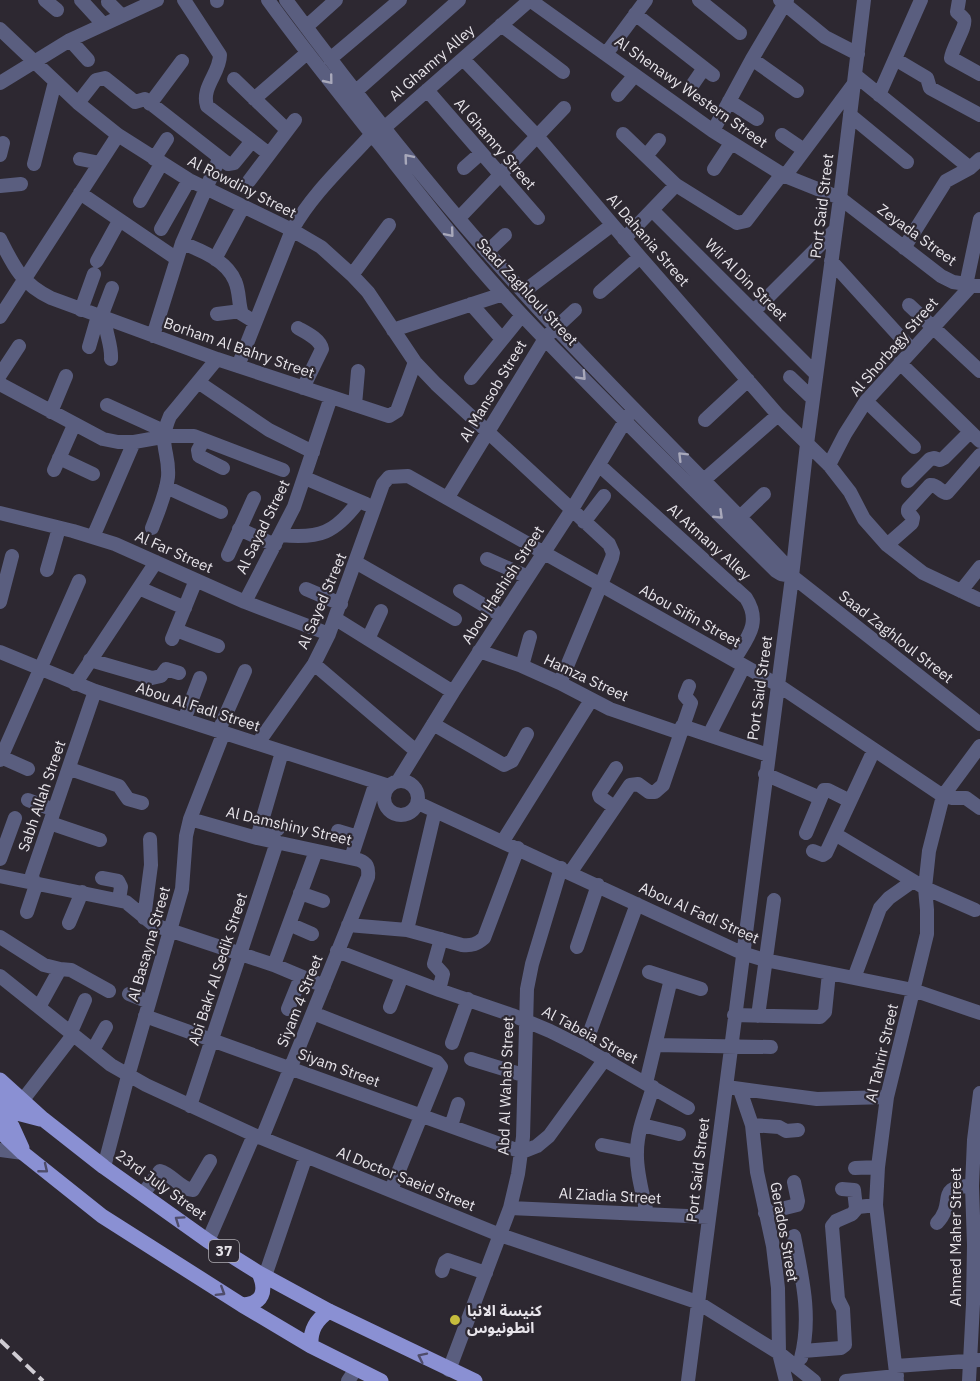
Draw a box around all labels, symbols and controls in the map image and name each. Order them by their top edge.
street label: Al Ghamry Alley [385,20,479,105]
street label: Al Shenawy Western Street [611,31,771,152]
one-way arrow [321,73,332,84]
street label: Al Ghamry Street [450,94,540,193]
street label: Al Rowdiny Street [185,151,300,222]
street label: Port Said Street [806,152,837,259]
one-way arrow [405,154,416,165]
street label: Al Dahania Street [603,189,694,290]
street label: Zeyada Street [874,199,961,270]
one-way arrow [443,226,454,237]
street label: Saad Zaghloul Street [473,234,582,349]
street label: Wli Al Din Street [701,234,792,325]
street label: Al Shorbagy Street [845,293,942,400]
street label: Borham Al Bahry Street [161,313,317,382]
street label: Al Mansob Street [455,337,530,445]
one-way arrow [575,370,586,380]
one-way arrow [678,452,689,462]
street label: Al Sayad Street [232,477,294,577]
street label: Al Atmany Alley [664,499,755,584]
one-way arrow [712,508,722,519]
street label: Abou Hashish Street [457,522,548,648]
street label: Al Far Street [132,526,216,577]
street label: Al Sayed Street [293,550,350,652]
street label: Abou Sifin Street [636,580,744,651]
street label: Saad Zaghloul Street [835,586,957,687]
street label: Port Said Street [743,634,776,741]
street label: Hamza Street [541,650,632,705]
street label: Abou Al Fadl Street [134,678,263,736]
street label: Sabh Allah Street [14,738,69,854]
street label: Al Damshiny Street [224,802,354,849]
street label: Abou Al Fadl Street [636,878,762,948]
street label: Al Basayna Street [123,884,174,1004]
street label: Abi Bakr Al Sedik Street [184,890,251,1048]
street label: Siyam 4 Street [272,952,327,1050]
street label: Al Tabeia Street [539,1001,642,1068]
street label: Al Tahrir Street [861,1002,902,1104]
street label: Abd Al Wahab Street [494,1016,517,1156]
street label: Siyam Street [296,1044,383,1091]
street label: Port Said Street [682,1116,713,1223]
street label: Al Doctor Saeid Street [334,1142,478,1215]
street label: 23rd July Street [112,1145,211,1224]
one-way arrow [37,1162,48,1173]
street label: Ahmed Maher Street [946,1168,965,1306]
street label: Gerados Street [766,1180,803,1283]
street label: Al Ziadia Street [558,1183,662,1208]
one-way arrow [174,1216,185,1227]
road number: 37 [209,1240,239,1262]
one-way arrow [215,1285,226,1296]
place label: كنيسة الانبا انطونيوس [467,1301,542,1337]
marker: كنيسة الانبا انطونيوس [448,1313,462,1327]
one-way arrow [417,1352,428,1364]

